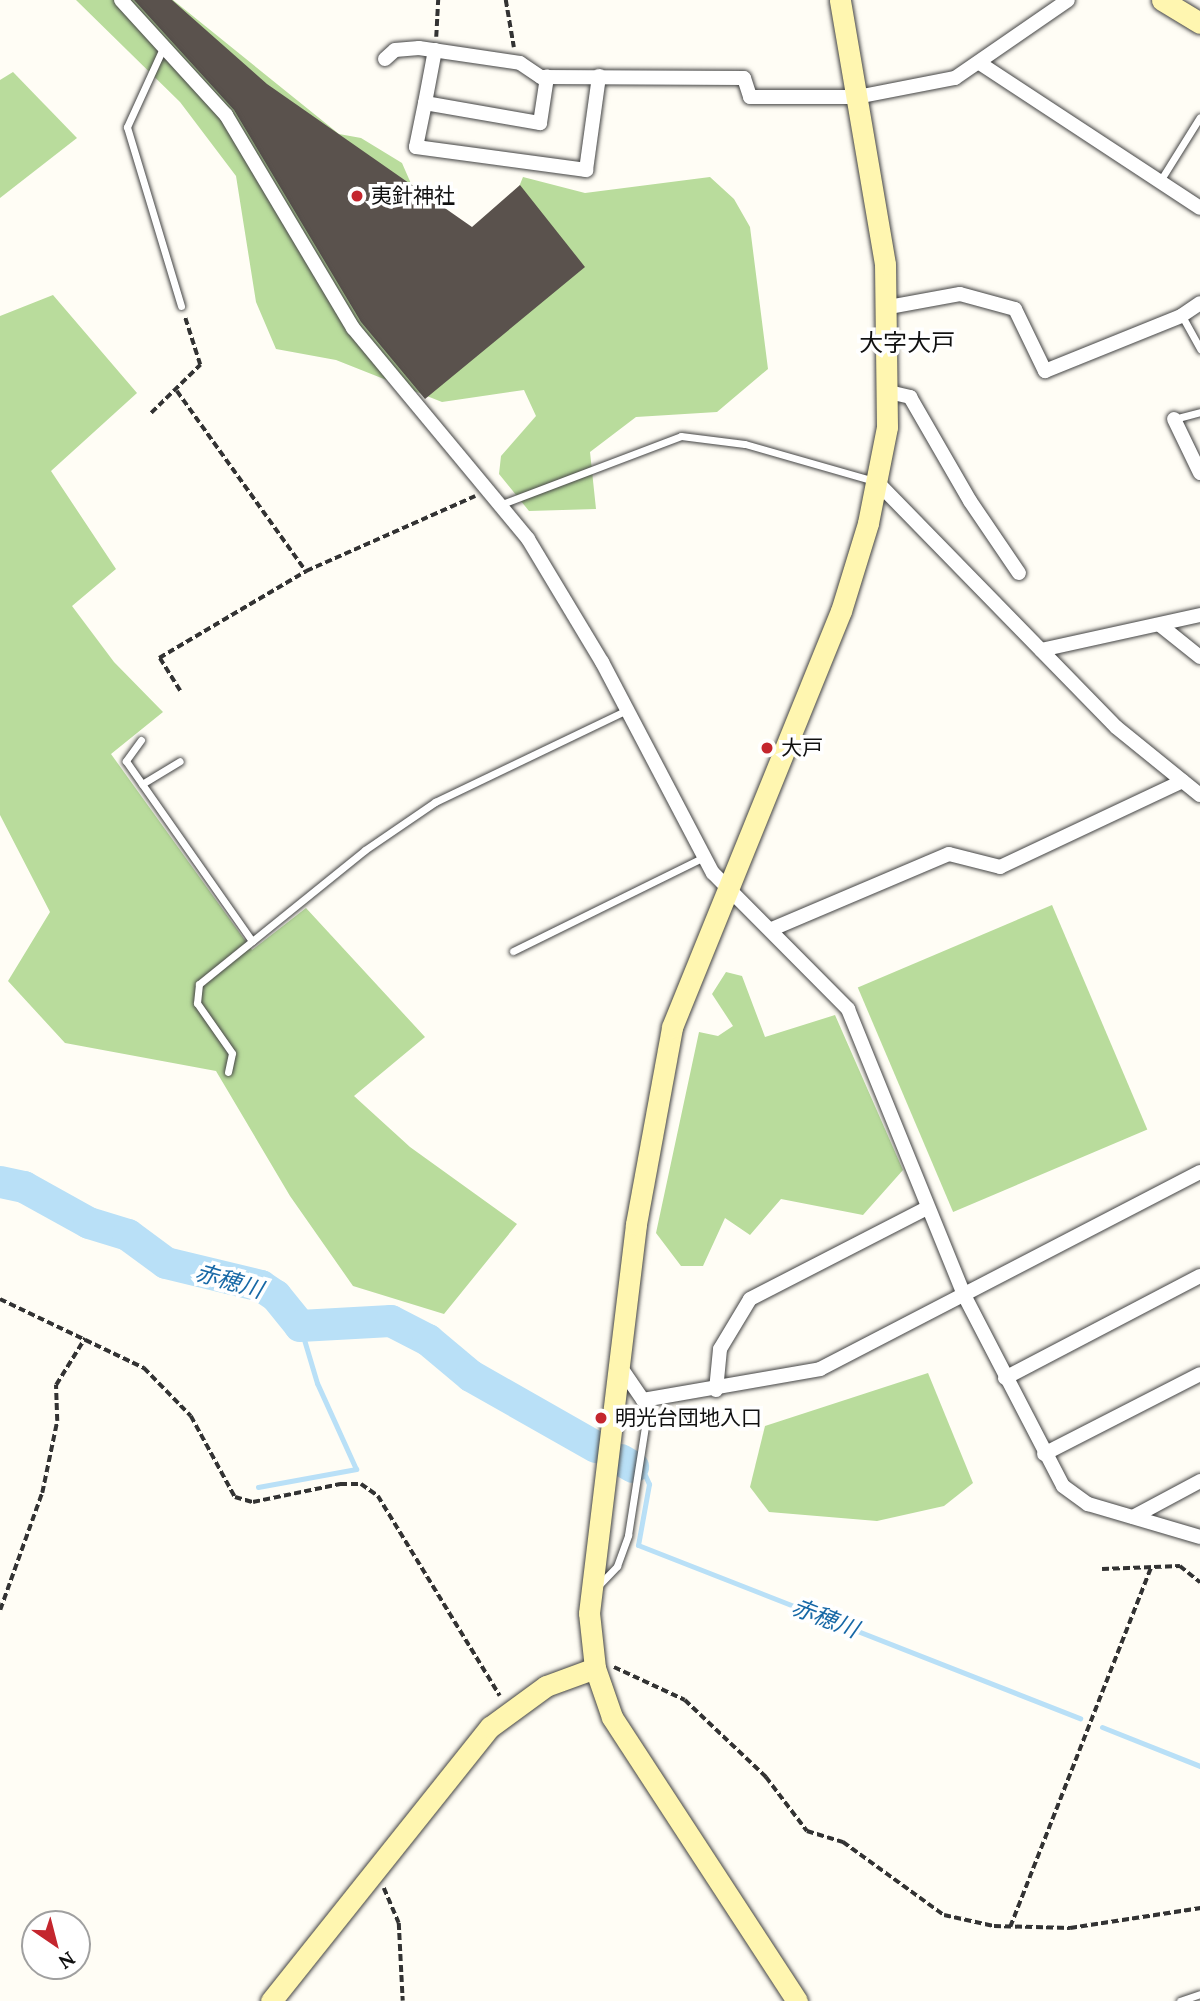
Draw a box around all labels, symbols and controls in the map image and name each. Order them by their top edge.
place label: 夷針神社 [371,183,455,209]
marker: 夷針神社 [349,188,365,204]
district label: 大字大戸 [859,329,955,357]
place label: 大戸 [781,735,823,761]
marker: 大戸 [759,740,775,756]
water label: 赤穂川 [192,1258,266,1304]
place label: 明光台団地入口 [615,1405,762,1431]
marker: 明光台団地入口 [593,1410,609,1426]
water label: 赤穂川 [788,1593,862,1643]
north arrow [21,1910,91,1980]
text: N [54,1947,80,1975]

